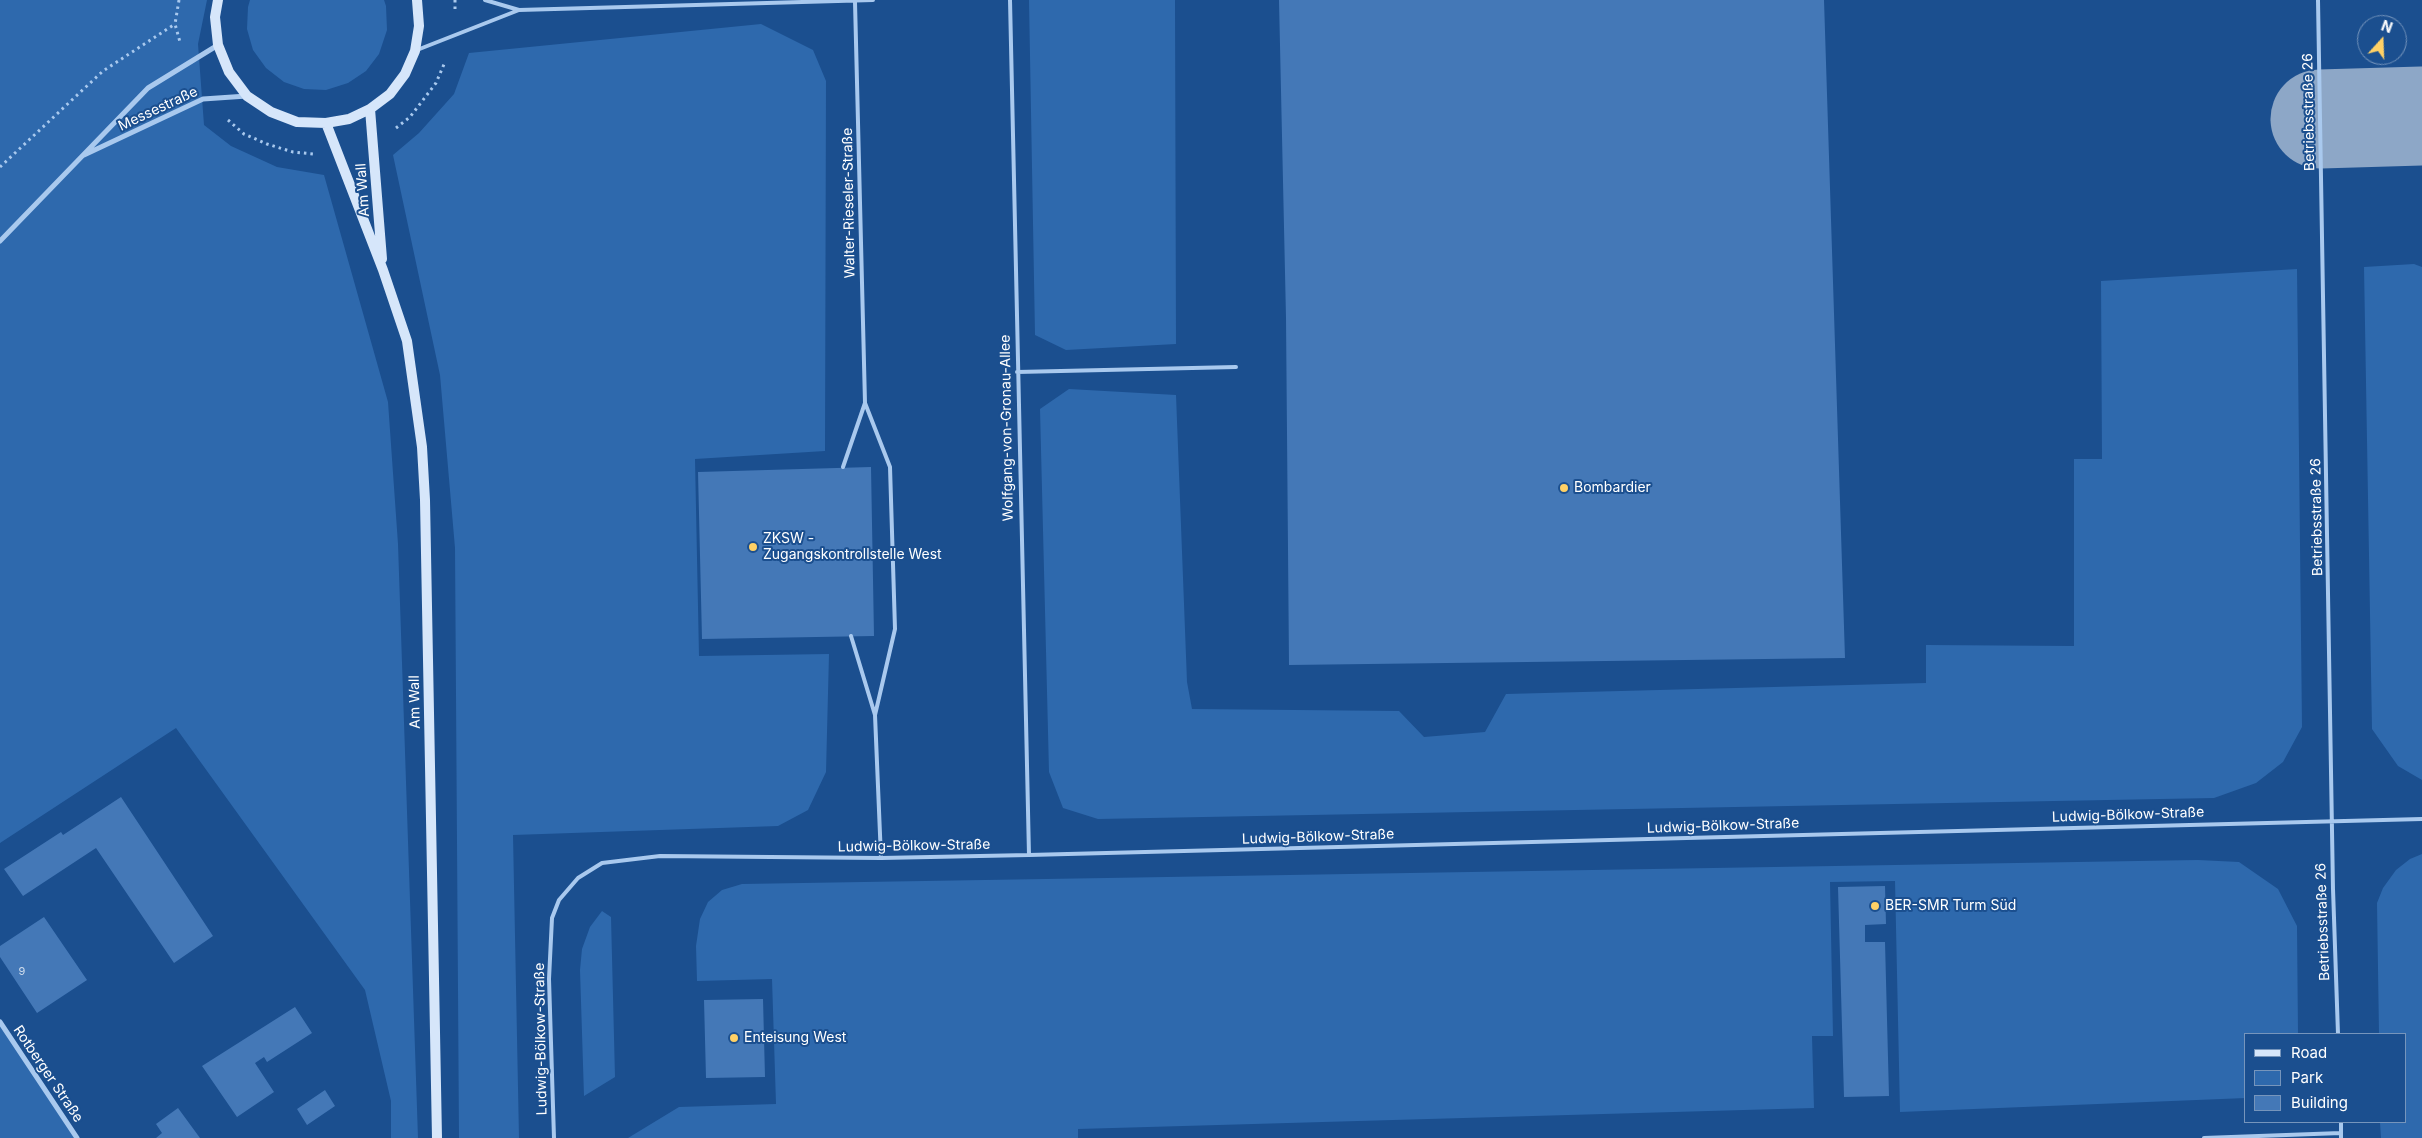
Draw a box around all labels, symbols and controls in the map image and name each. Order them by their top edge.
north arrow [2357,15,2407,65]
text: N [2379,17,2395,36]
street label: Betriebsstraße 26 [2300,53,2318,171]
street label: Messestraße [116,83,200,135]
street label: Walter-Rieseler-Straße [839,128,859,278]
street label: Am Wall [353,163,373,217]
street label: Wolfgang-von-Gronau-Allee [997,335,1017,521]
street label: Betriebsstraße 26 [2308,458,2326,576]
place label: Bombardier [1574,480,1651,496]
marker: Bombardier [1558,482,1570,494]
place label: ZKSW - Zugangskontrollstelle West [763,531,942,564]
marker: ZKSW - Zugangskontrollstelle West [747,541,759,553]
street label: Am Wall [406,675,424,729]
street label: Ludwig-Bölkow-Straße [2052,804,2204,826]
street label: Ludwig-Bölkow-Straße [1647,815,1799,837]
street label: Ludwig-Bölkow-Straße [1242,826,1394,848]
street label: Ludwig-Bölkow-Straße [838,836,990,856]
street label: Betriebsstraße 26 [2313,863,2333,981]
place label: BER-SMR Turm Süd [1885,898,2016,914]
marker: BER-SMR Turm Süd [1869,900,1881,912]
street label: Ludwig-Bölkow-Straße [531,963,551,1115]
house number: 9 [19,965,25,979]
street label: Rotberger Straße [9,1022,87,1126]
place label: Enteisung West [744,1030,846,1046]
marker: Enteisung West [728,1032,740,1044]
legend [2244,1033,2407,1123]
text: Road [2291,1043,2327,1062]
text: Park [2291,1068,2323,1087]
text: Building [2291,1093,2348,1112]

